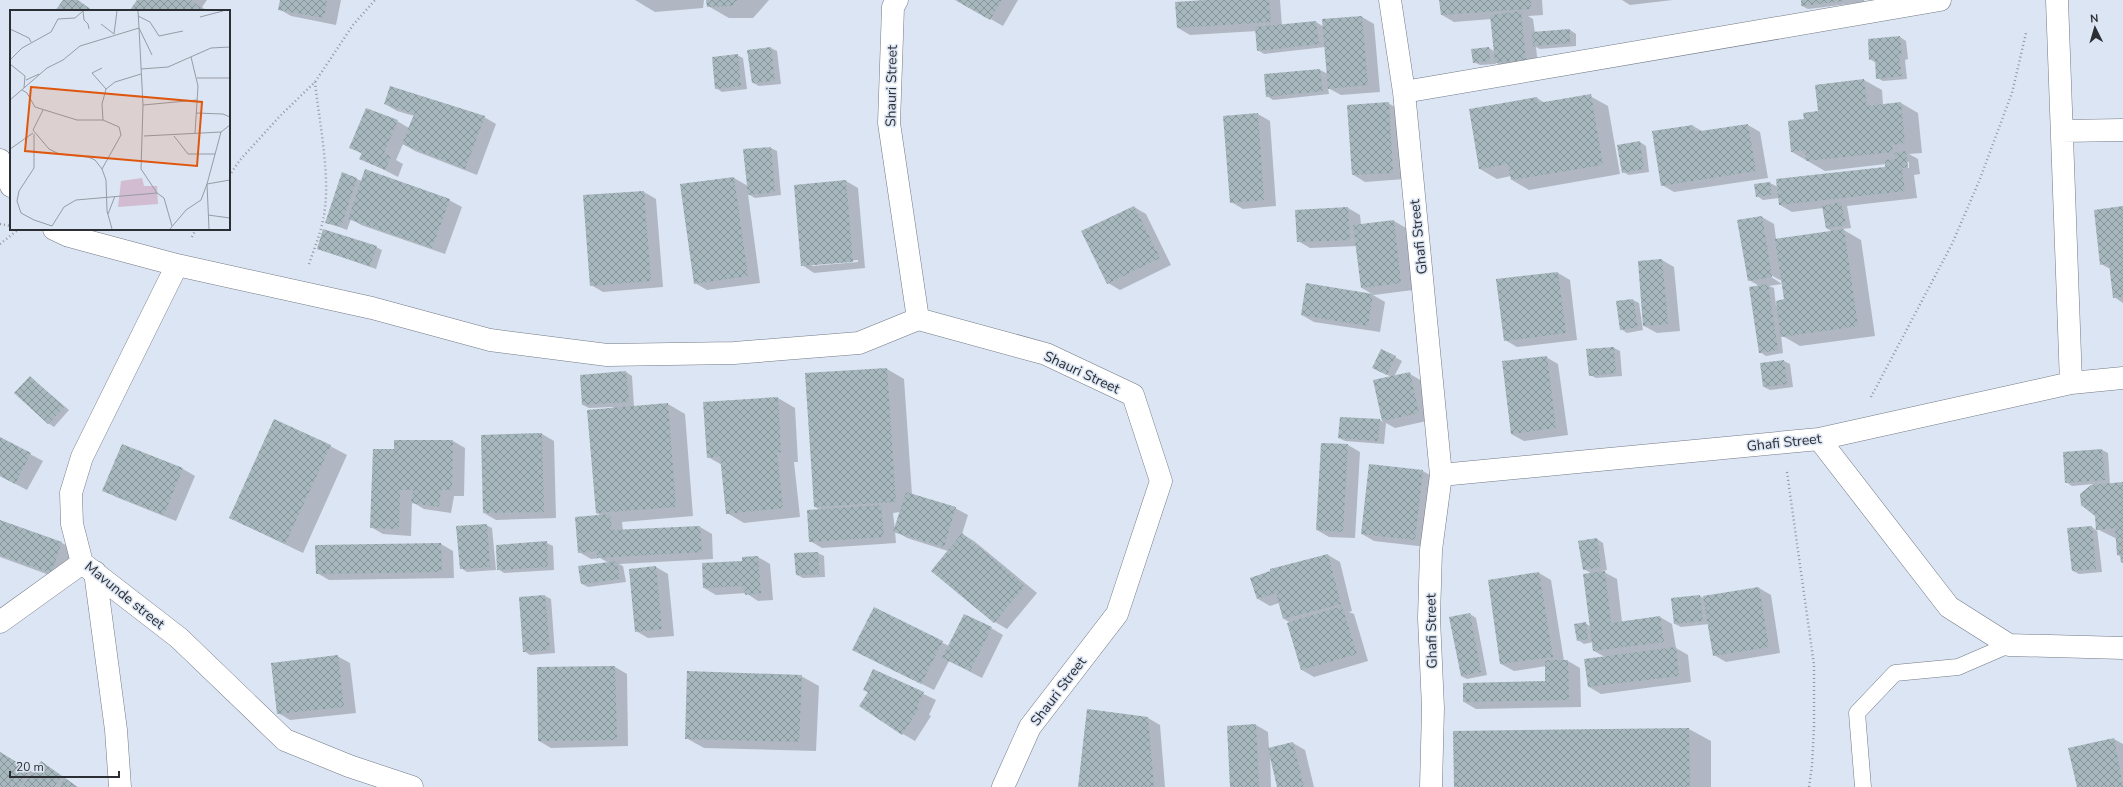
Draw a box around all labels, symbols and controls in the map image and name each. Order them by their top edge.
north arrow [2075,8,2115,48]
inset map [10,10,230,230]
text: N [2089,11,2099,26]
street label: Shauri Street [881,45,902,127]
street label: Ghafi Street [1405,198,1432,275]
street label: Shauri Street [1041,347,1123,398]
street label: Ghafi Street [1746,429,1823,456]
street label: Mavunde street [81,557,169,634]
street label: Ghafi Street [1421,593,1442,669]
street label: Shauri Street [1026,653,1091,730]
scale bar [10,753,119,779]
text: 20 m [16,759,44,775]

